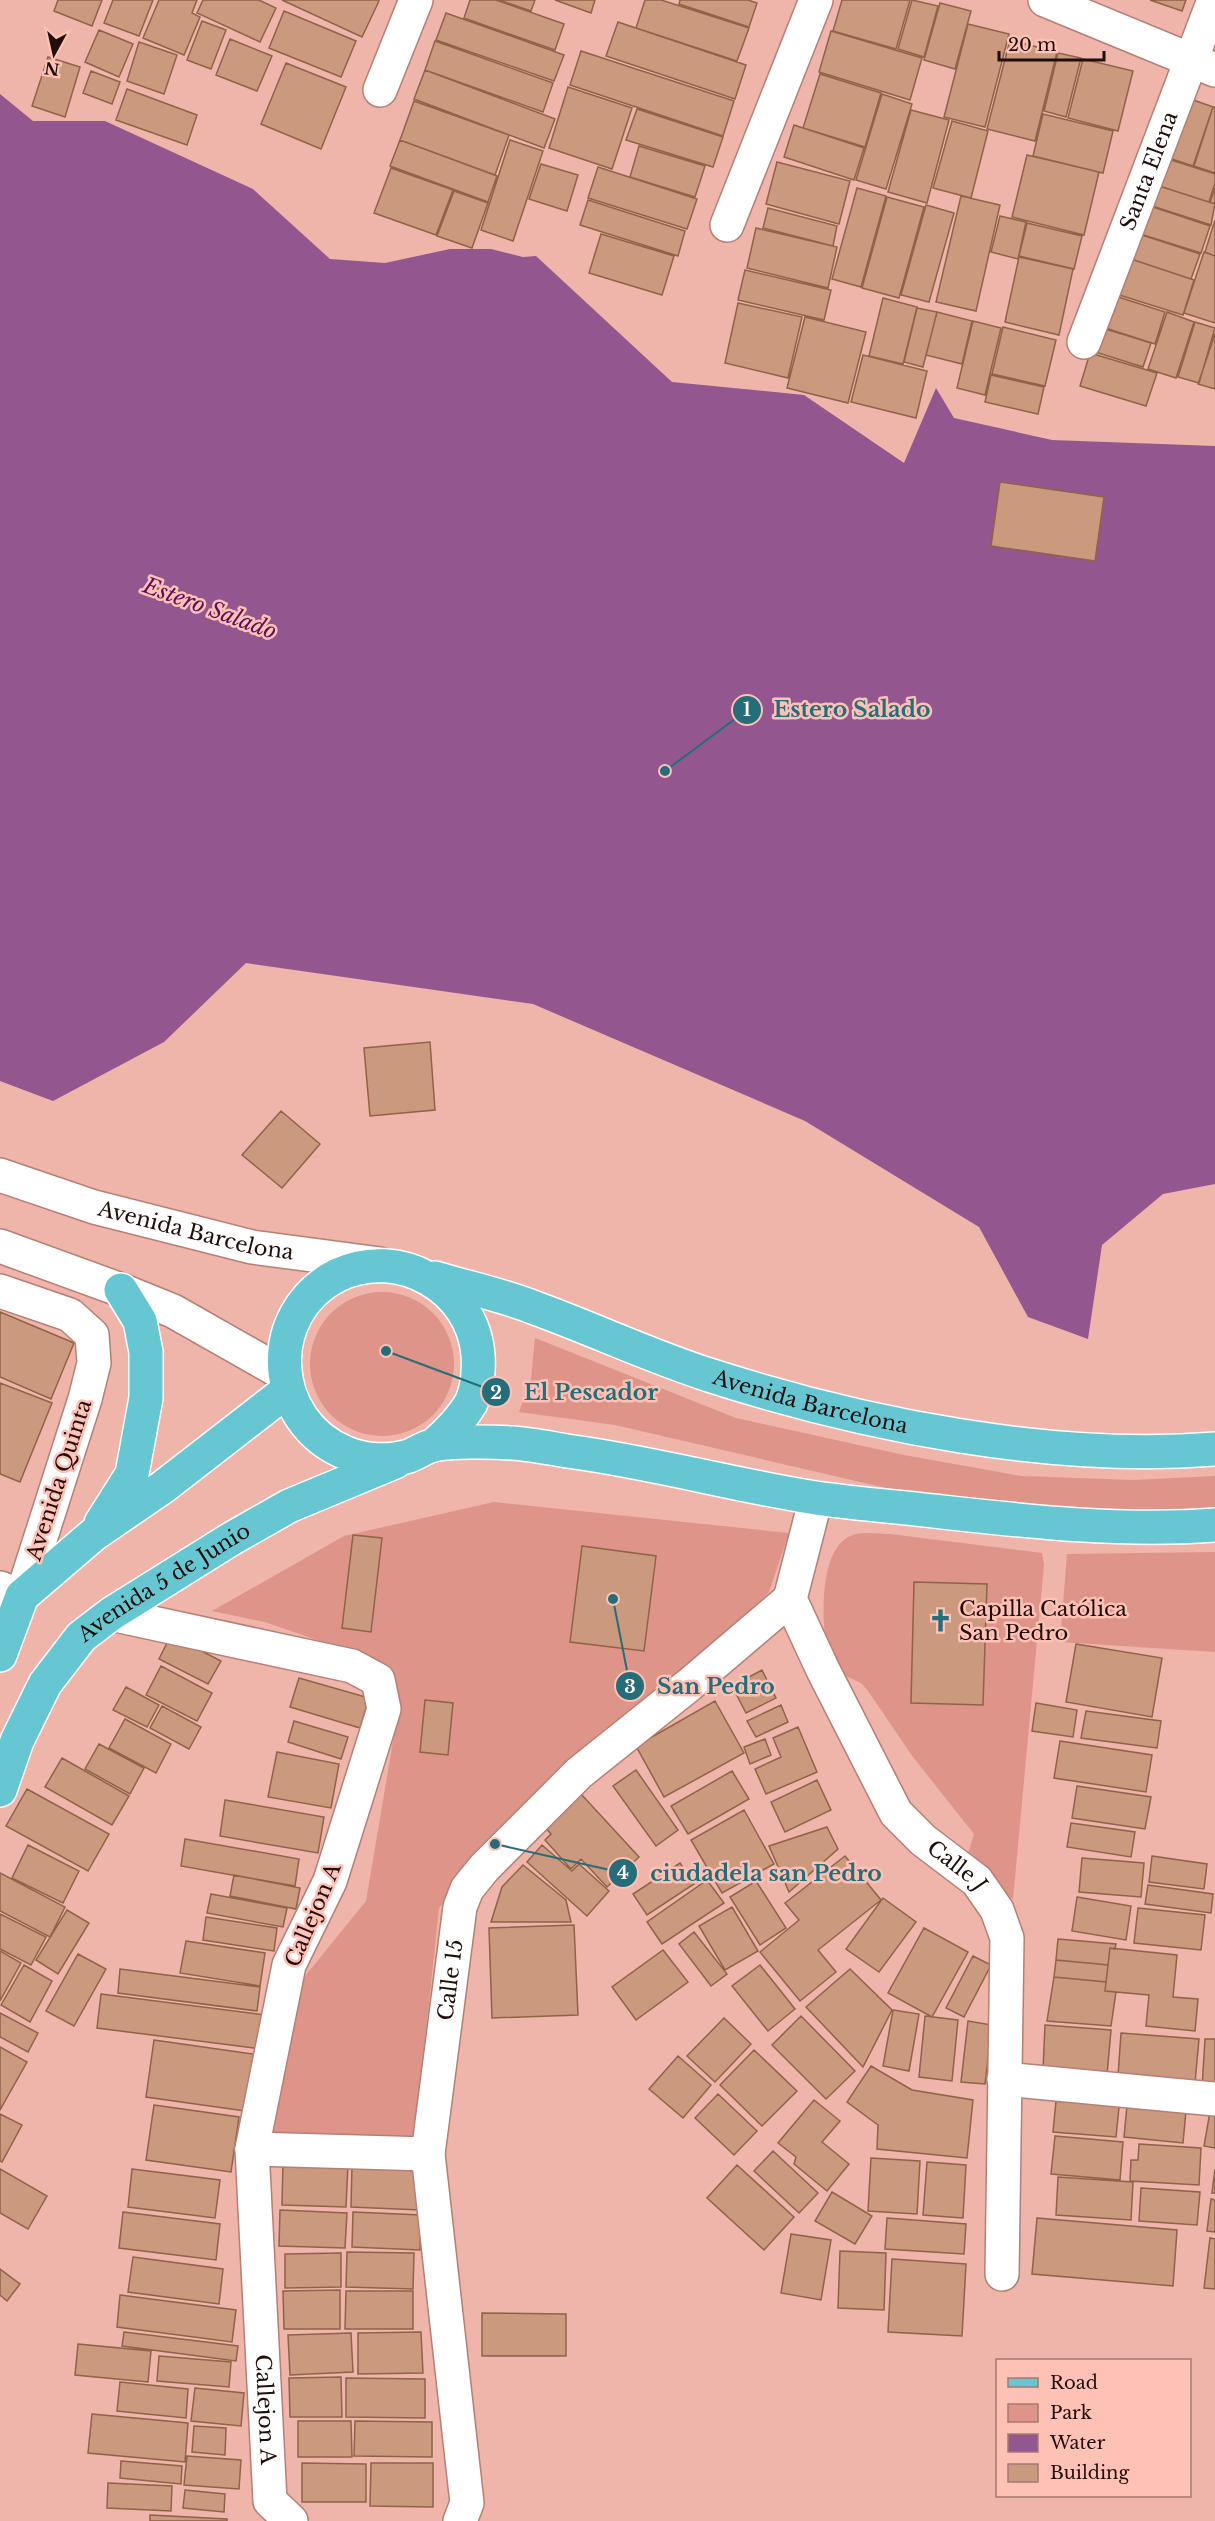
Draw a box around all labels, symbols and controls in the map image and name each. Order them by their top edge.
north arrow [24,24,84,84]
scale bar [999,24,1104,62]
text: 20 m [1008,34,1056,56]
text: N [43,58,61,80]
street label: Santa Elena [1115,107,1184,234]
water label: Estero Salado [139,572,280,645]
callout: Estero Salado [732,690,943,730]
text: Estero Salado [774,696,931,723]
text: 1 [743,699,751,721]
street label: Avenida Barcelona [94,1195,296,1265]
street label: Avenida Barcelona [709,1364,910,1439]
callout: El Pescador [481,1372,670,1412]
text: El Pescador [524,1379,658,1406]
text: 2 [490,1382,502,1404]
street label: Avenida Quinta [20,1396,97,1565]
street label: Avenida 5 de Junio [72,1518,255,1648]
place label: Capilla Católica San Pedro [959,1596,1127,1646]
church icon: Capilla Católica San Pedro [928,1608,954,1634]
callout: San Pedro [615,1666,787,1706]
text: San Pedro [657,1673,775,1700]
text: 3 [624,1676,636,1698]
street label: Calle J [922,1835,993,1896]
callout: ciudadela san Pedro [608,1853,894,1893]
street label: Callejon A [280,1859,347,1971]
text: ciudadela san Pedro [650,1860,882,1887]
text: 4 [617,1862,629,1884]
street label: Calle 15 [432,1938,469,2022]
street label: Callejon A [250,2354,281,2466]
legend [996,2359,1191,2497]
text: Road [1050,2372,1098,2394]
text: Park [1050,2402,1092,2424]
text: Water [1049,2432,1106,2454]
text: Building [1050,2462,1129,2484]

